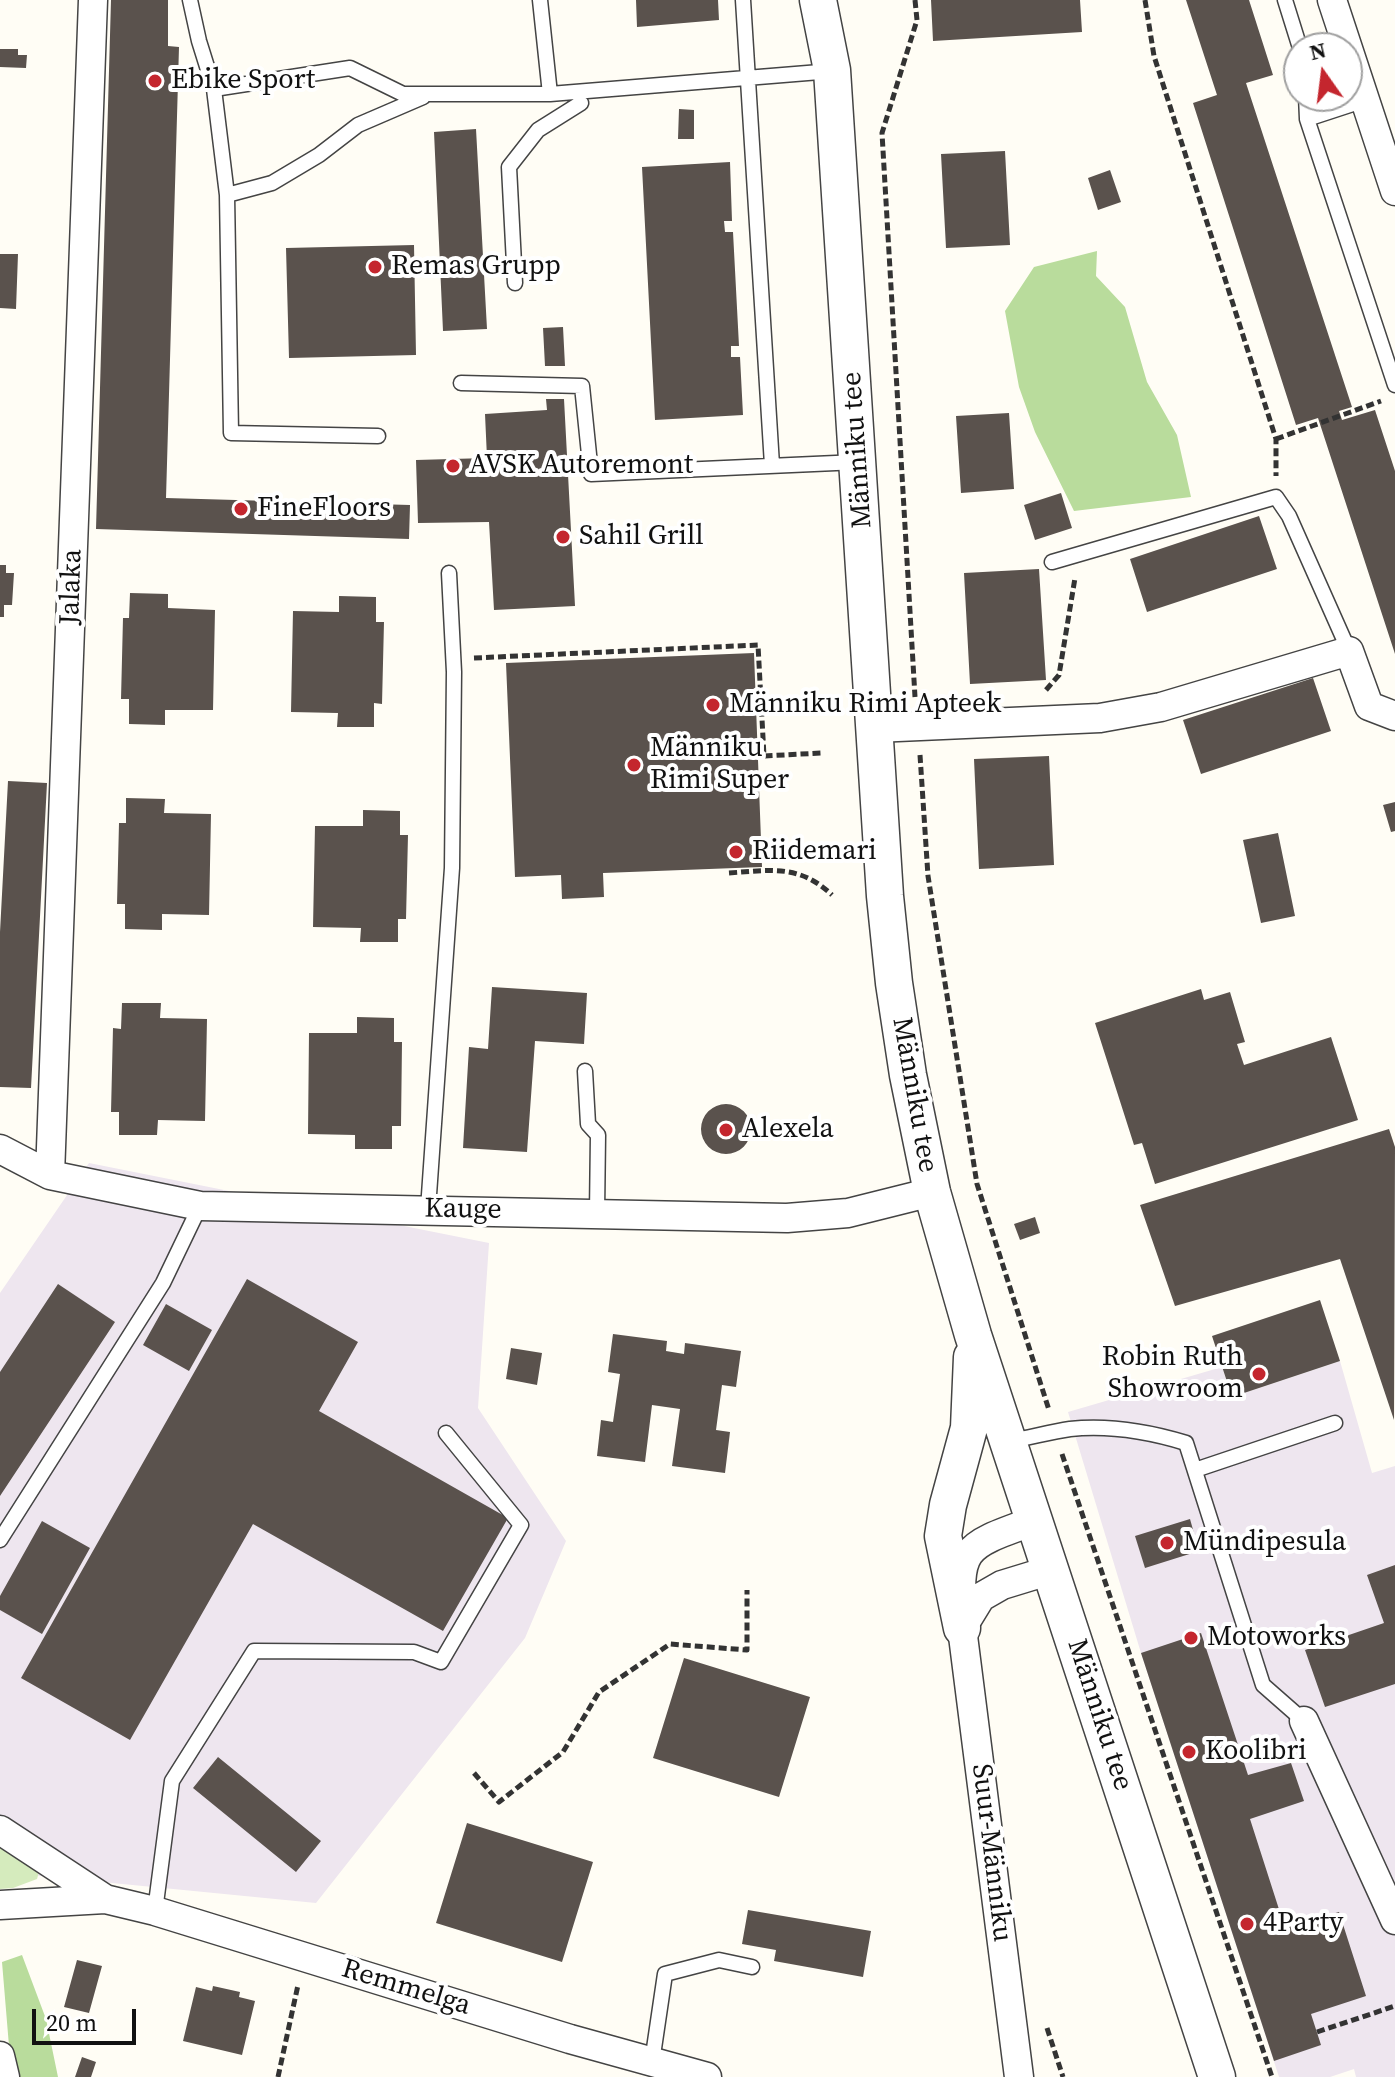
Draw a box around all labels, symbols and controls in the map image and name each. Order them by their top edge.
north arrow [1283,32,1363,112]
text: N [1306,34,1329,67]
place label: Ebike Sport [171,64,315,98]
marker: Ebike Sport [146,72,164,90]
place label: Remas Grupp [391,250,561,284]
marker: Remas Grupp [366,258,384,276]
street label: Männiku tee [836,371,880,529]
place label: AVSK Autoremont [469,449,693,483]
marker: AVSK Autoremont [444,457,462,475]
place label: FineFloors [257,492,391,526]
marker: FineFloors [232,500,250,518]
place label: Sahil Grill [579,520,704,554]
marker: Sahil Grill [554,528,572,546]
street label: Jalaka [54,548,90,626]
place label: Männiku Rimi Apteek [729,688,1001,722]
marker: Männiku Rimi Apteek [704,696,722,714]
place label: Männiku Rimi Super [650,732,789,798]
marker: Männiku Rimi Super [625,756,643,774]
place label: Riidemari [752,835,877,869]
marker: Riidemari [727,843,745,861]
street label: Männiku tee [884,1015,944,1175]
place label: Alexela [742,1113,834,1147]
marker: Alexela [717,1121,735,1139]
street label: Kauge [424,1193,502,1227]
place label: Robin Ruth Showroom [1102,1341,1243,1407]
marker: Robin Ruth Showroom [1250,1365,1268,1383]
place label: Mündipesula [1183,1526,1346,1560]
marker: Mündipesula [1158,1534,1176,1552]
place label: Motoworks [1207,1621,1346,1655]
marker: Motoworks [1182,1629,1200,1647]
street label: Männiku tee [1059,1635,1139,1795]
place label: Koolibri [1205,1735,1307,1769]
marker: Koolibri [1180,1743,1198,1761]
street label: Suur-Männiku [963,1762,1019,1944]
place label: 4Party [1263,1907,1343,1941]
marker: 4Party [1238,1915,1256,1933]
street label: Remmelga [338,1952,474,2024]
scale bar [36,1993,140,2043]
text: 20 m [46,2006,97,2039]

